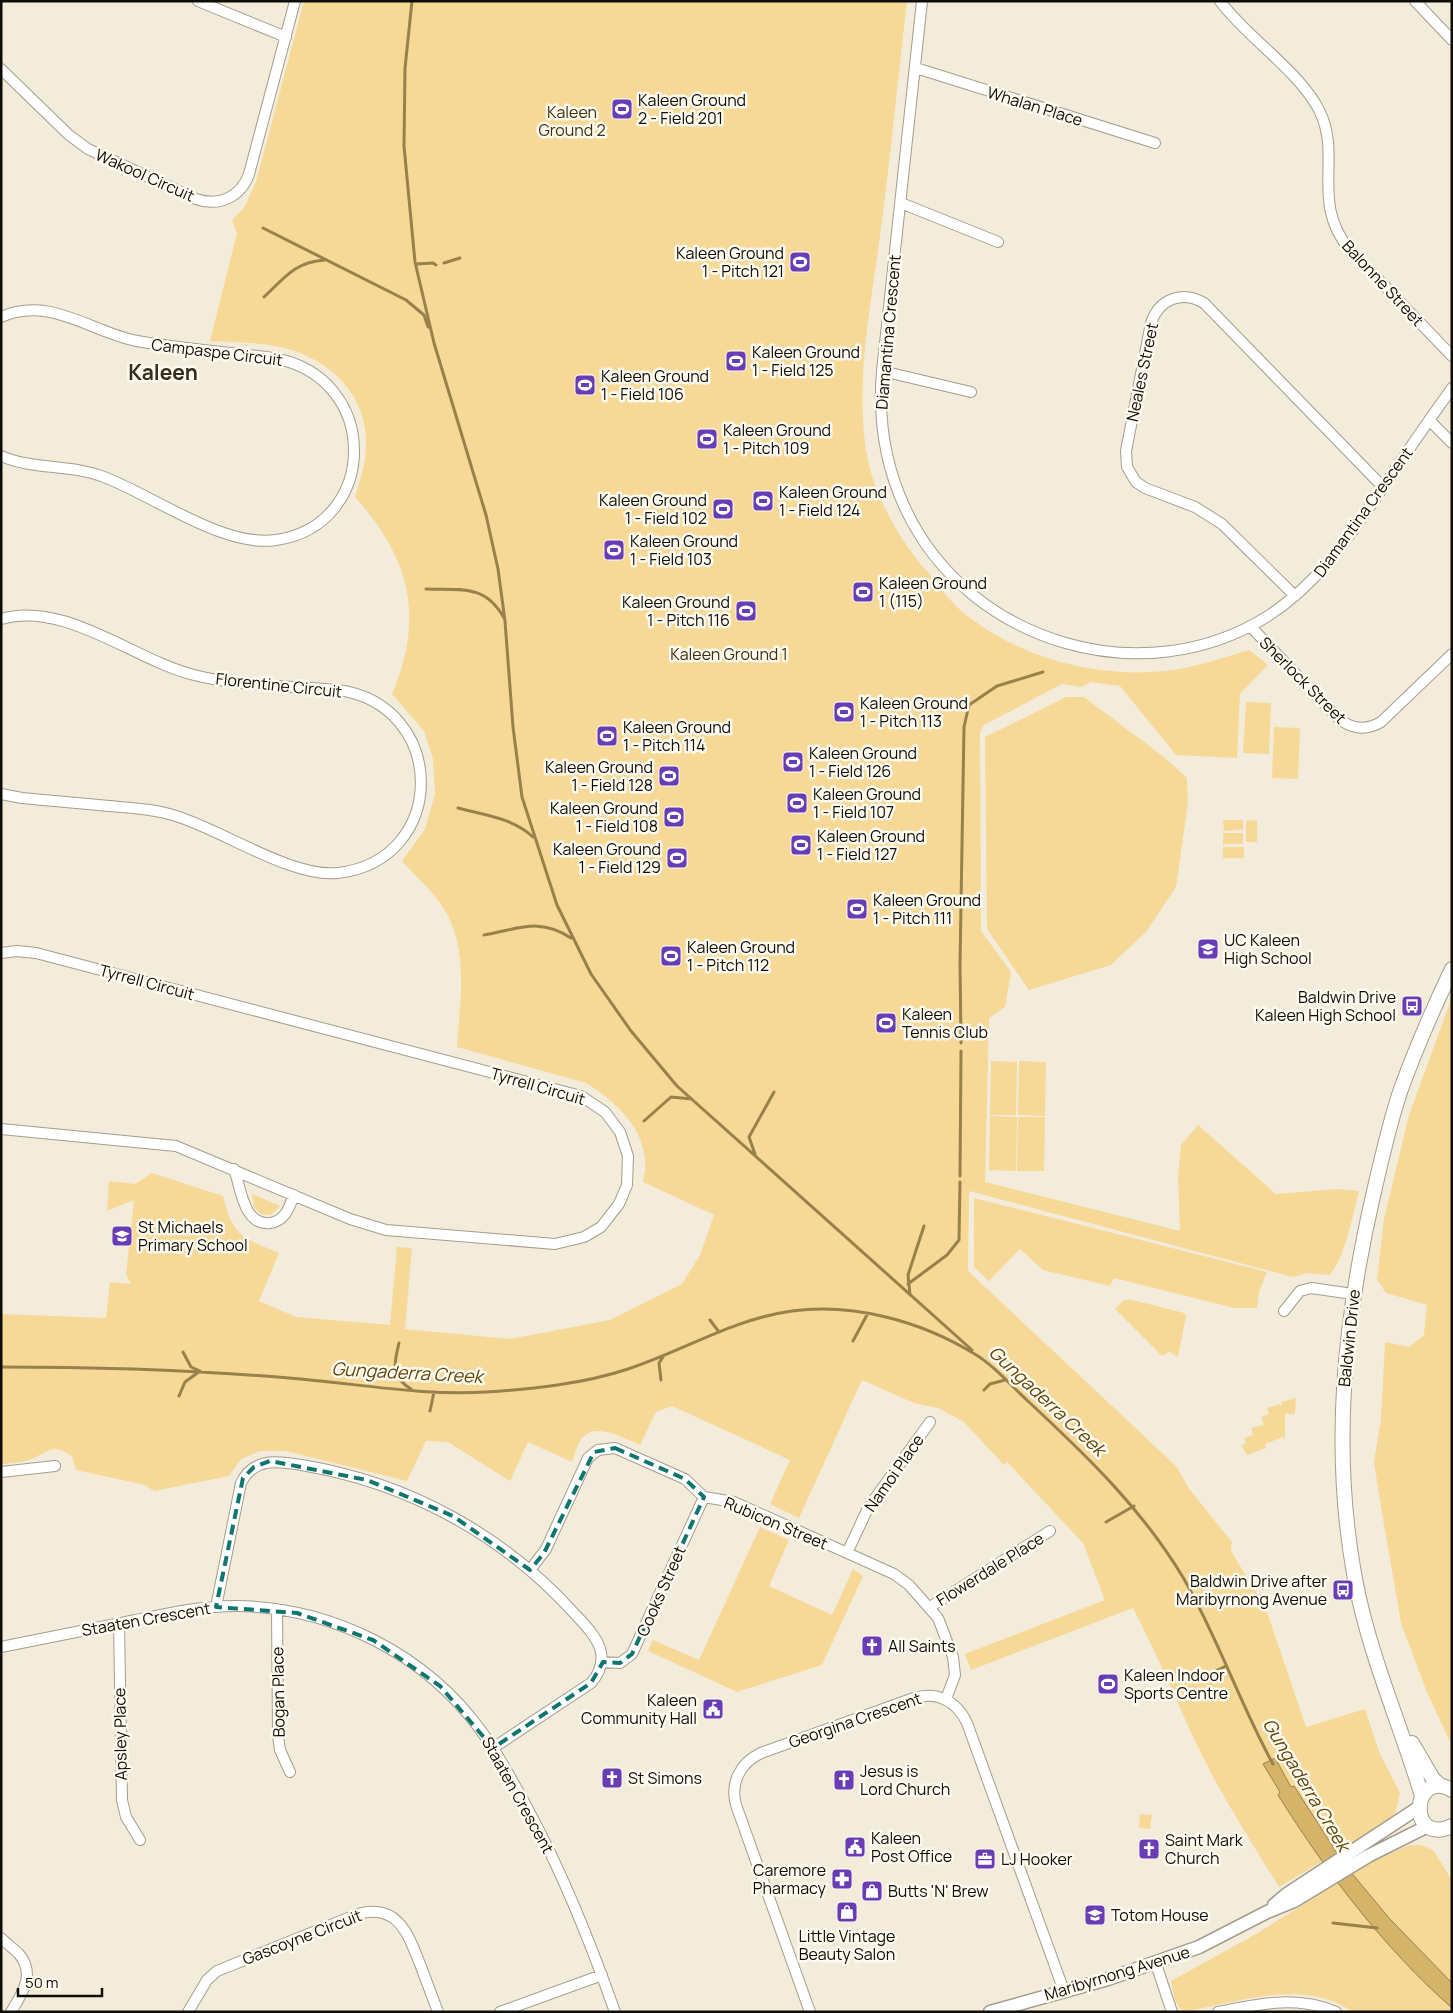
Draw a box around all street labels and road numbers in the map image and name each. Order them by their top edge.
street label: Whalan Place [984,81,1086,131]
street label: Wakool Circuit [92,143,198,207]
street label: Balonne Street [1337,235,1429,331]
street label: Diamantina Crescent [870,254,906,410]
street label: Neales Street [1121,320,1163,424]
street label: Campaspe Circuit [150,333,284,371]
street label: Diamantina Crescent [1308,443,1418,581]
street label: Sherlock Street [1255,632,1351,728]
street label: Florentine Circuit [215,667,343,703]
street label: Tyrrell Circuit [97,959,197,1005]
street label: Tyrrell Circuit [488,1062,588,1110]
street label: Baldwin Drive [1333,1288,1365,1388]
street label: Namoi Place [859,1430,929,1516]
street label: Rubicon Street [721,1491,831,1555]
street label: Flowerdale Place [932,1527,1048,1611]
street label: Cooks Street [631,1542,691,1640]
street label: Staaten Crescent [80,1597,212,1641]
street label: Bogan Place [266,1647,290,1737]
street label: Apsley Place [108,1687,132,1781]
street label: Georgina Crescent [786,1687,924,1753]
street label: Staaten Crescent [477,1733,559,1857]
street label: Gascoyne Circuit [239,1904,365,1970]
street label: Maribyrnong Avenue [1042,1940,1192,2006]

